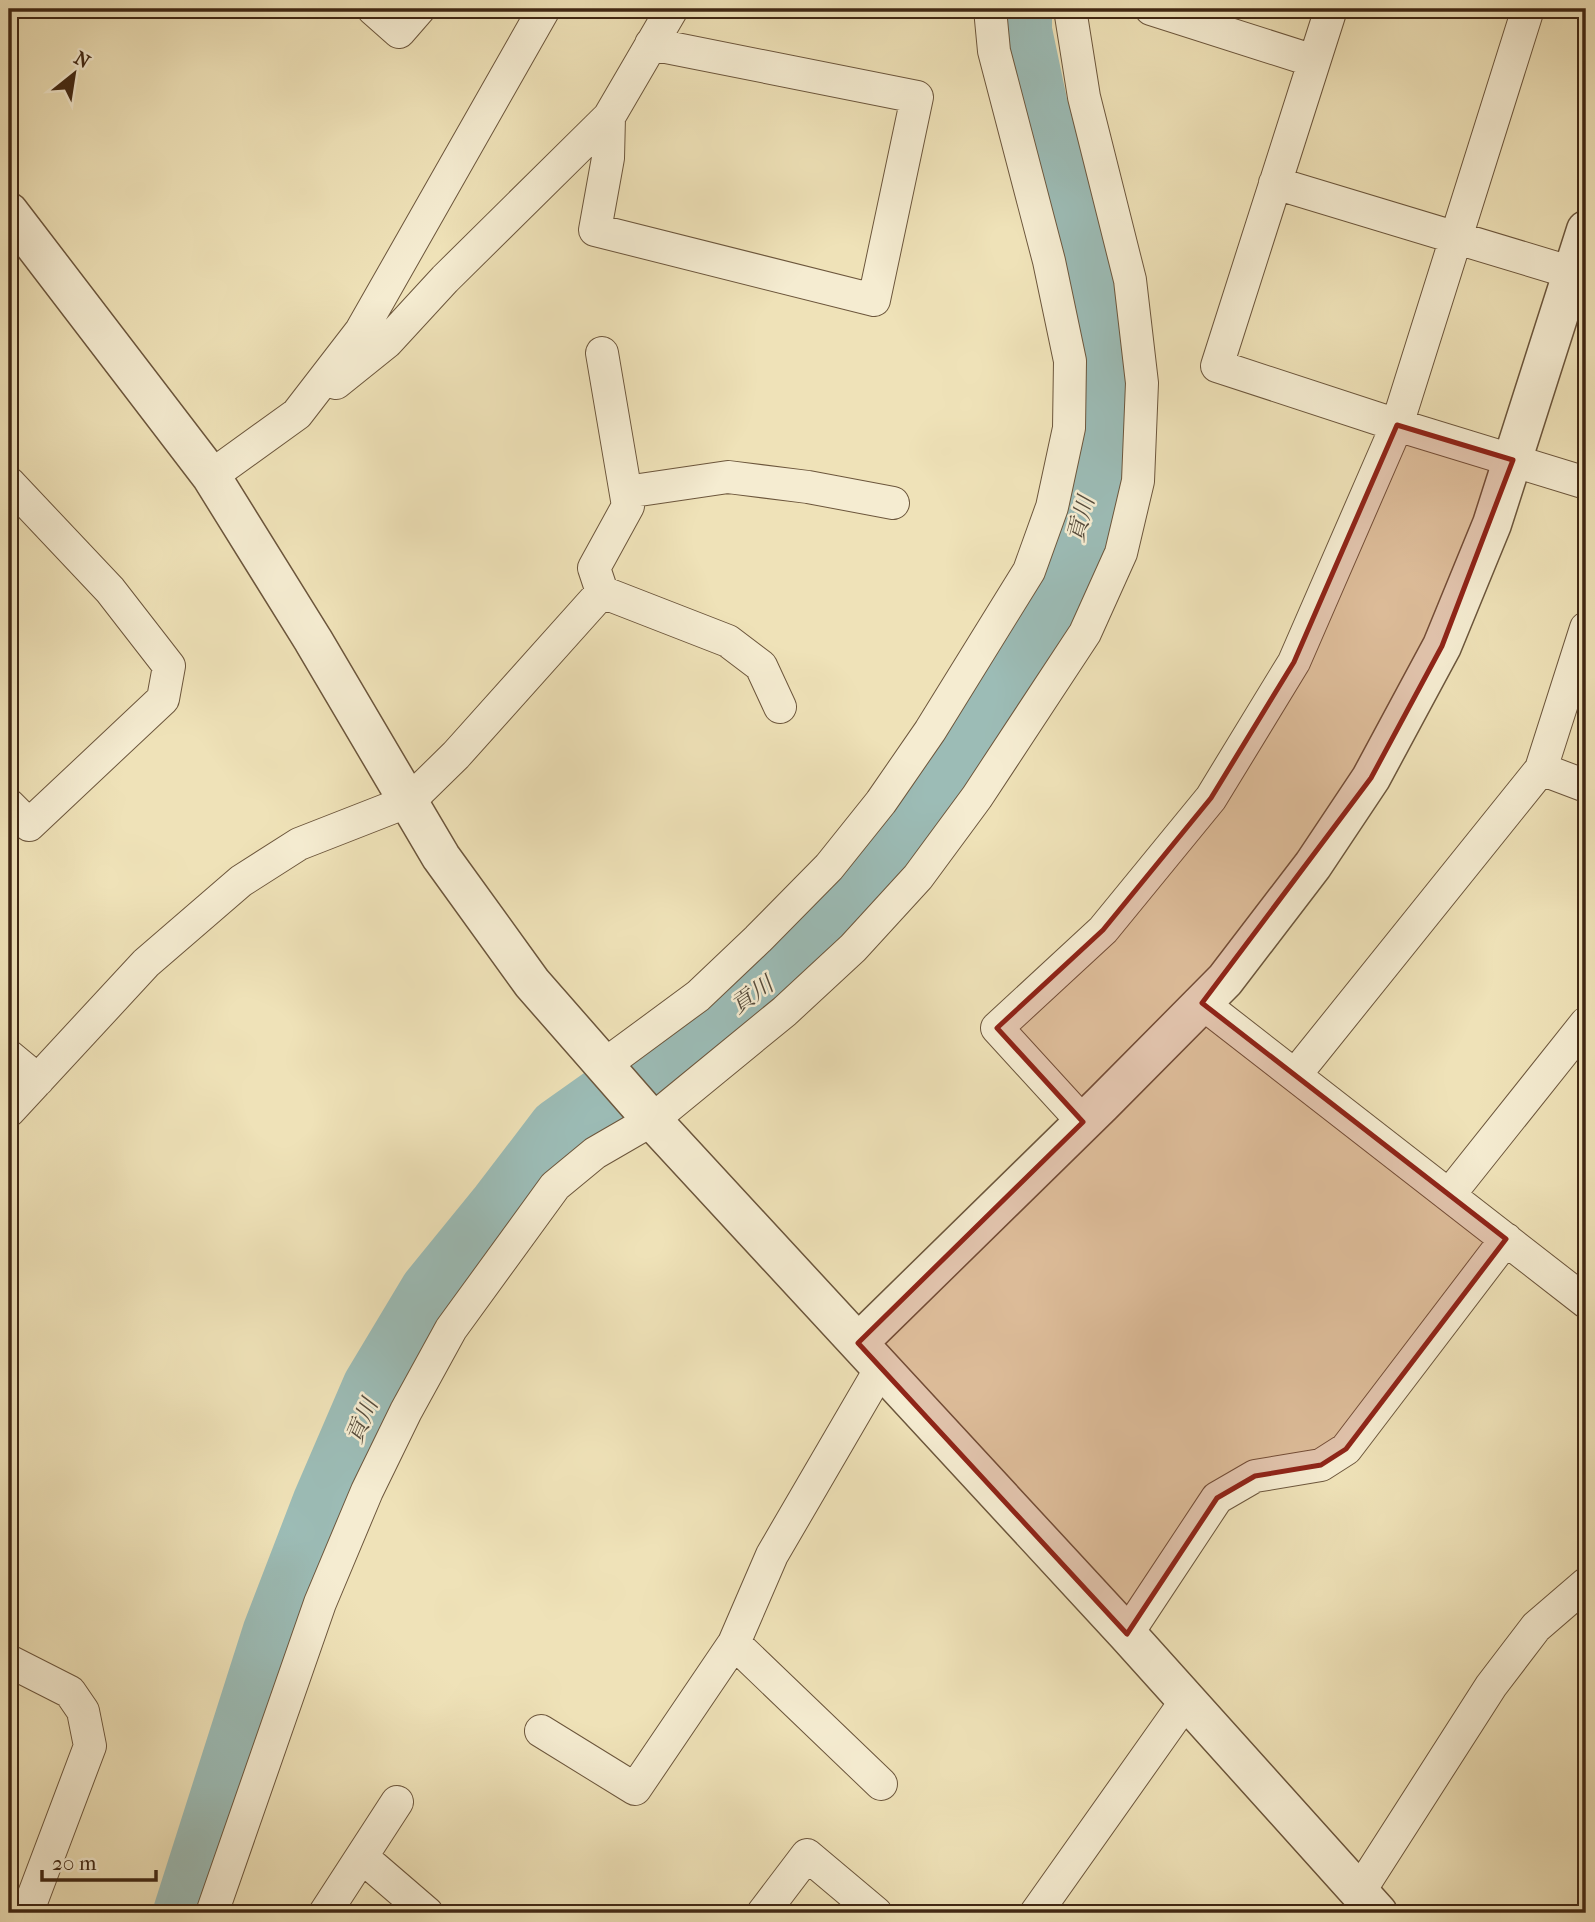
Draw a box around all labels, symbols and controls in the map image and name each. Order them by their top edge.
north arrow [38,38,108,108]
text: N [70,47,94,74]
water label: 貢川 [1062,490,1101,545]
water label: 貢川 [725,969,781,1019]
water label: 貢川 [341,1392,385,1447]
scale bar [42,1838,156,1882]
text: 20 m [52,1851,97,1875]

